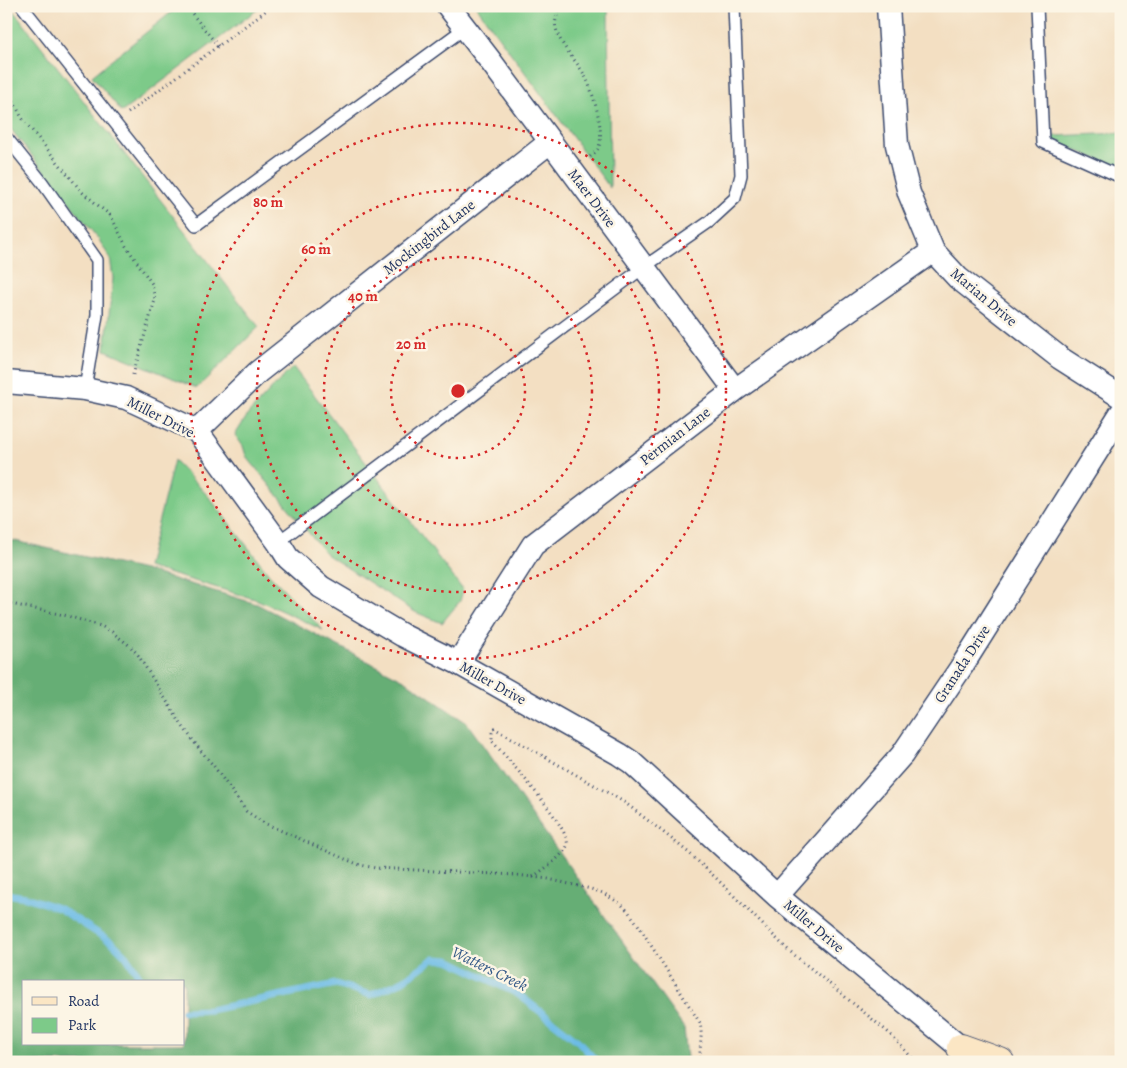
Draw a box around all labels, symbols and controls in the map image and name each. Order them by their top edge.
street label: Maer Drive [563,165,621,232]
text: 80 m [253,192,283,212]
street label: Mockingbird Lane [379,195,479,279]
text: 60 m [301,239,331,259]
street label: Marian Drive [946,263,1022,331]
text: 40 m [348,286,378,306]
text: 20 m [396,334,426,354]
centre of rings [449,382,467,400]
street label: Miller Drive [124,391,198,443]
street label: Permian Lane [636,402,715,470]
street label: Granada Drive [929,621,995,707]
street label: Miller Drive [456,657,530,710]
street label: Miller Drive [780,895,849,957]
water label: Watters Creek [448,941,531,997]
legend [22,980,185,1046]
text: Road [68,991,100,1011]
text: Park [68,1015,97,1035]

